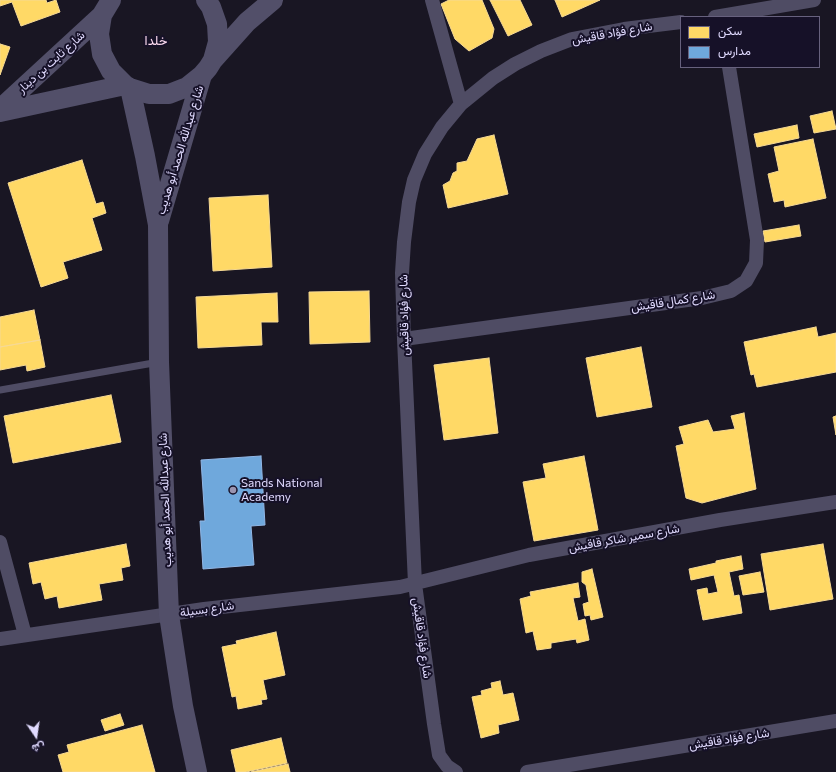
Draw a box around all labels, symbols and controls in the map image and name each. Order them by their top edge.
legend [680,16,820,68]
street label: شارع فؤاد قاقيش [571,19,653,47]
text: سكن [718,23,742,37]
street label: شارع ثابت بن دينار [14,28,88,96]
district label: خلدا [145,33,167,49]
text: مدارس [718,43,751,57]
street label: شارع عبدالله الحمد أبو هديب [153,84,207,216]
street label: شارع فؤاد قاقيش [396,274,412,356]
street label: شارع كمال قاقيش [630,287,716,315]
street label: شارع عبدالله الحمد أبو هديب [155,433,175,567]
place label: Sands National Academy [241,476,323,504]
marker: Sands National Academy [228,485,238,495]
street label: شارع سمير شاكر قاقيش [567,521,681,555]
street label: شارع فؤاد قاقيش [409,597,435,679]
street label: شارع بسيلة [179,598,235,620]
north arrow [16,716,56,756]
street label: شارع فؤاد قاقيش [688,726,770,752]
text: ش [31,740,47,756]

